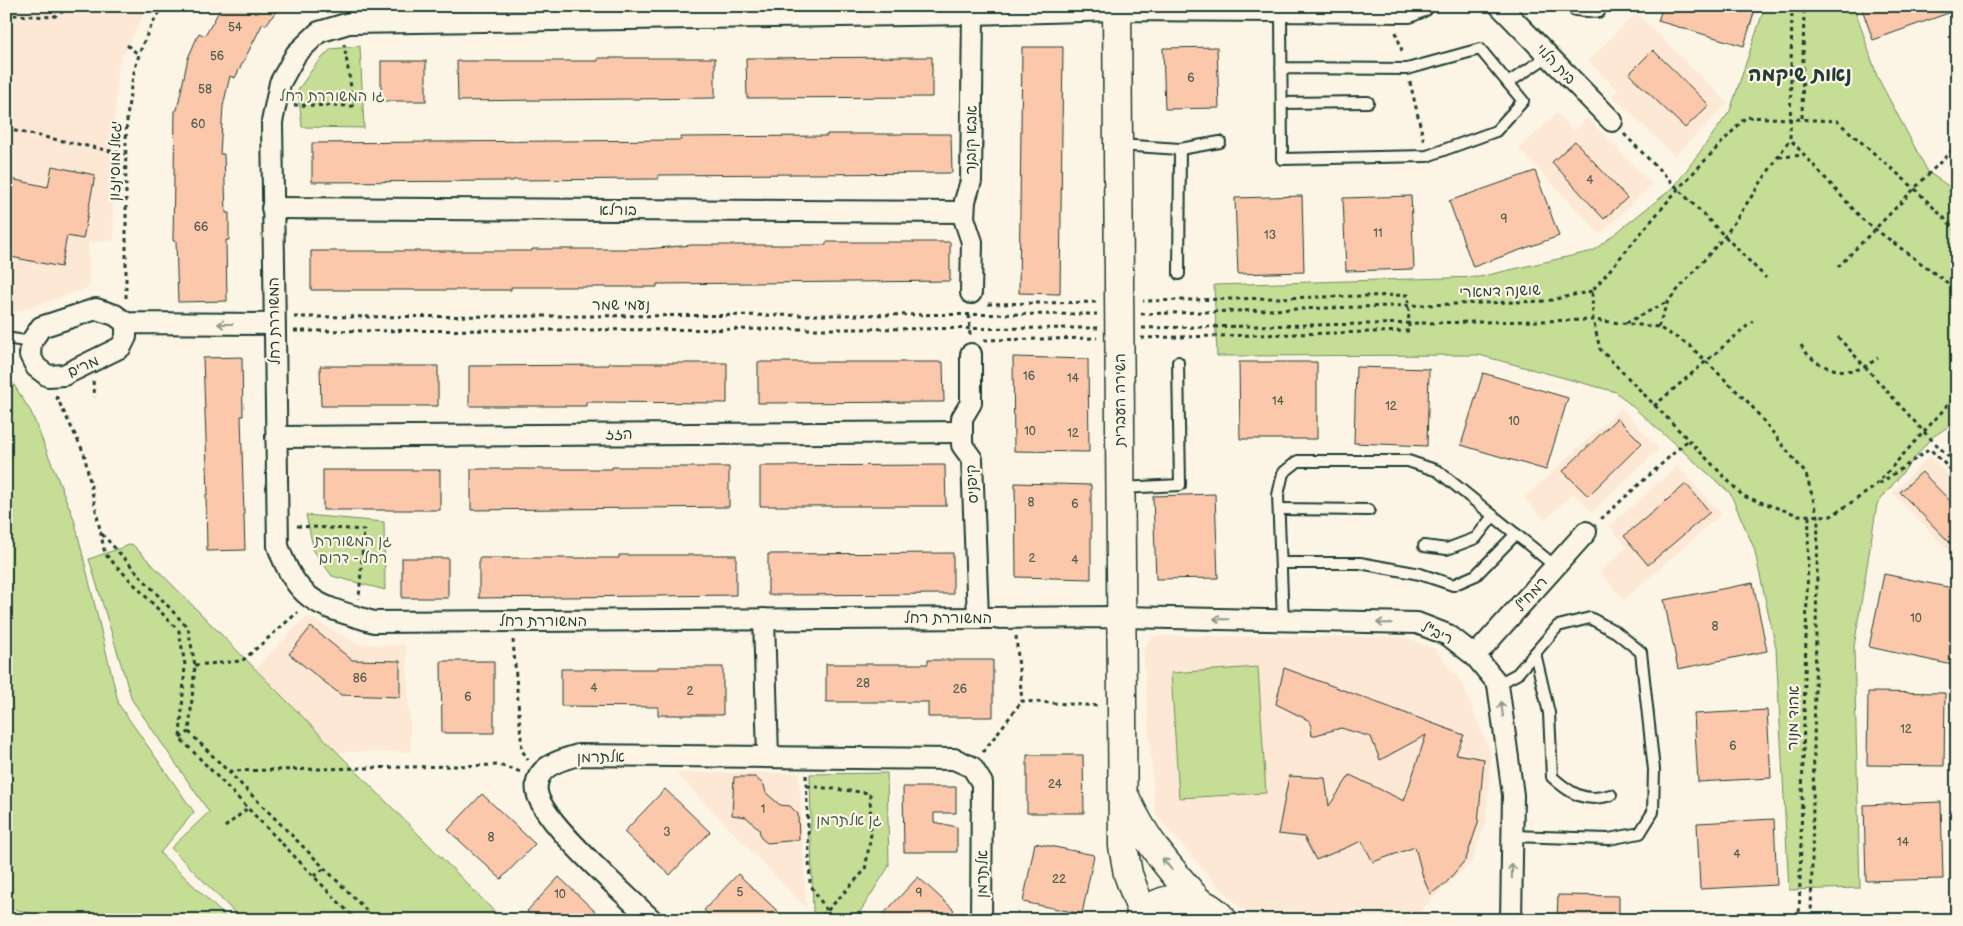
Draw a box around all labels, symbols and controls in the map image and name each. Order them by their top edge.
house number: 54 [228,20,243,35]
street label: בית הלוי [1532,40,1580,89]
house number: 56 [210,49,224,64]
district label: נאות שיקמה [1748,63,1852,87]
house number: 6 [1187,71,1195,86]
house number: 58 [198,82,212,97]
park label: גו המשוררת רחל [279,87,385,106]
street label: אבא קובנר [961,105,982,175]
house number: 60 [191,117,205,132]
street label: יגאל מוסינזון [105,121,126,201]
house number: 4 [1586,173,1594,188]
street label: בורלא [599,201,637,220]
house number: 9 [1501,212,1508,227]
house number: 66 [194,220,208,235]
house number: 11 [1373,226,1383,241]
house number: 13 [1264,228,1276,243]
street label: המשוררת רחל [264,277,285,365]
street label: שושנה דמארי [1459,281,1541,302]
street label: נעמי שמר [592,296,650,315]
one-way arrow [218,319,234,329]
street label: מרים [64,351,102,382]
street label: השירה העברית [1111,353,1130,448]
house number: 16 [1023,369,1035,384]
house number: 14 [1067,371,1080,386]
house number: 14 [1272,394,1285,409]
house number: 12 [1385,399,1397,414]
house number: 10 [1508,414,1520,429]
house number: 10 [1024,424,1036,439]
street label: הזז [605,425,633,444]
house number: 12 [1067,426,1079,441]
street label: קיפניס [962,464,983,504]
house number: 8 [1028,495,1035,510]
house number: 6 [1071,497,1079,512]
park label: גן המשוררת רחל - דרום [313,532,392,568]
house number: 2 [1028,551,1036,566]
house number: 4 [1071,553,1079,568]
street label: רמח"ל [1511,573,1552,616]
street label: המשוררת רחל [904,609,992,628]
house number: 10 [1910,611,1922,626]
street label: המשוררת רחל [499,612,587,631]
one-way arrow [1213,615,1229,624]
one-way arrow [1376,618,1392,628]
street label: ריב"ל [1418,618,1456,649]
house number: 8 [1712,619,1719,634]
house number: 86 [353,671,367,686]
house number: 28 [856,676,870,691]
house number: 4 [590,681,598,696]
house number: 26 [953,682,967,697]
house number: 2 [686,684,694,699]
street label: אהוד מנור [1783,685,1804,751]
house number: 6 [464,690,472,705]
one-way arrow [1497,702,1507,718]
house number: 12 [1900,722,1912,737]
house number: 6 [1729,739,1737,754]
street label: אלתרמן [577,748,625,767]
house number: 24 [1048,777,1063,792]
house number: 1 [761,802,765,817]
park label: גן אלתרמן [816,811,882,830]
house number: 3 [663,825,671,840]
house number: 8 [488,830,495,845]
house number: 14 [1897,835,1910,850]
house number: 4 [1733,847,1741,862]
street label: אלתרמן [973,850,992,898]
one-way arrow [1161,858,1172,871]
one-way arrow [1507,863,1517,880]
house number: 22 [1052,872,1066,887]
house number: 5 [737,885,744,900]
house number: 9 [916,886,923,901]
house number: 10 [554,887,566,902]

